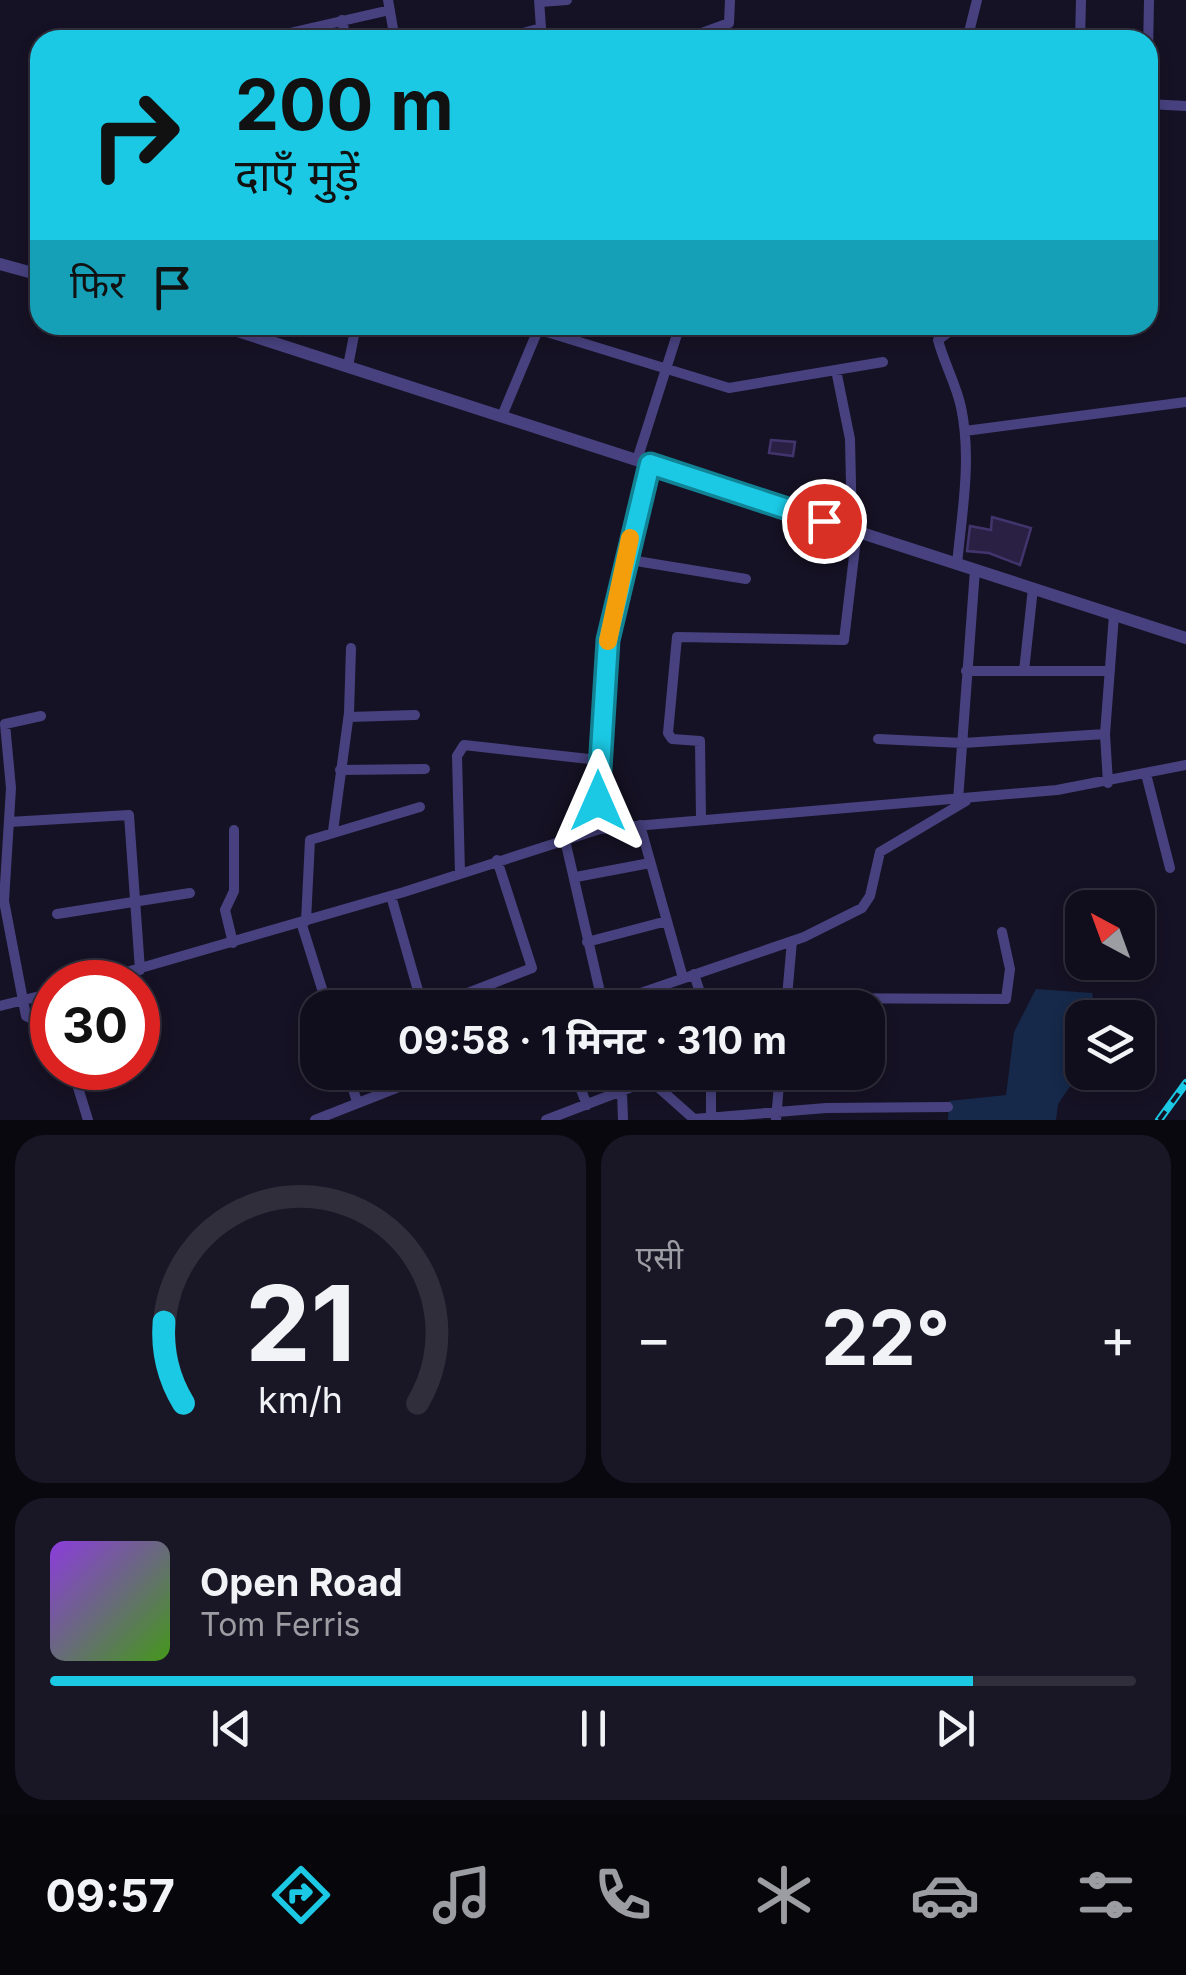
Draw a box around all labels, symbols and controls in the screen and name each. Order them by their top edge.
text: 200 m [235,62,454,147]
icon: right [70,70,200,200]
text: दाएँ मुड़ें [235,147,359,202]
icon: arrive [145,260,200,315]
text: फिर [70,261,125,307]
pin [782,479,867,564]
icon: arrive [797,494,852,549]
position arrow [546,749,650,853]
north arrow [1065,890,1155,980]
map controls [1065,890,1155,1090]
speed limit sign: 30 [30,960,160,1090]
button: layers [1065,1000,1155,1090]
text: 09:58 · 1 मिनट · 310 m [398,1017,787,1063]
text: एसी [636,1238,683,1277]
text: 21 [245,1260,355,1386]
text: 22° [821,1292,950,1383]
text: − [636,1305,672,1371]
text: + [1100,1305,1136,1371]
text: km/h [258,1378,343,1422]
text: Open Road [200,1559,403,1605]
text: Tom Ferris [200,1605,360,1644]
icon: previous [204,1701,259,1756]
icon: pause [566,1701,621,1756]
icon: next [928,1701,983,1756]
icon: directions [266,1860,336,1930]
icon: music [427,1860,497,1930]
icon: phone [588,1860,658,1930]
icon: climate [749,1860,819,1930]
icon: car [910,1860,980,1930]
icon: filters [1071,1860,1141,1930]
text: 09:57 [45,1868,175,1923]

